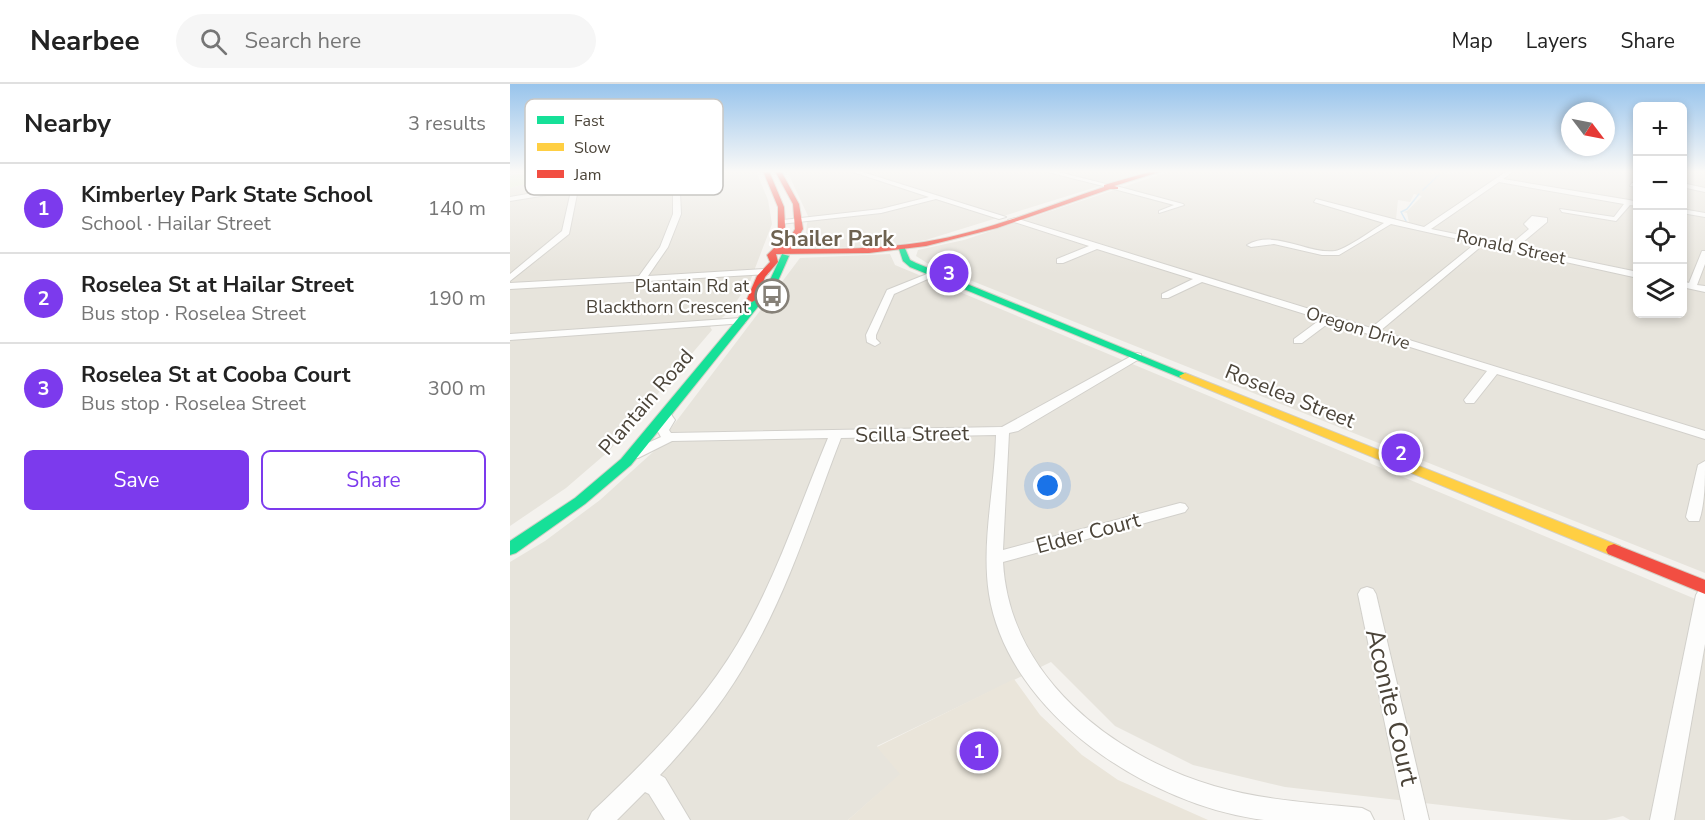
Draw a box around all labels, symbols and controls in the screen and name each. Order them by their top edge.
search box [176,14,596,68]
text: Nearbee [30,22,140,60]
icon: search [197,25,230,58]
text: Search here [245,26,361,56]
text: Map [1451,27,1493,55]
text: Layers [1526,27,1587,55]
text: Share [1620,27,1675,55]
legend [525,99,723,195]
north arrow [1561,102,1615,156]
map controls [1633,102,1687,318]
button: + [1633,102,1687,156]
text: Nearby [24,106,111,141]
text: 3 results [408,110,486,137]
text: Fast [574,110,605,132]
text: Slow [574,137,611,159]
button: − [1633,156,1687,210]
text: Jam [573,164,601,186]
text: Kimberley Park State School [81,180,373,210]
text: 1 [38,195,50,222]
text: 140 m [428,195,486,222]
text: School · Hailar Street [81,210,271,237]
button: locate [1633,210,1687,264]
district label: Shailer Park [770,224,895,254]
street label: Ronald Street [1454,224,1569,270]
pin: 3 [930,250,968,296]
button: layers [1633,264,1687,318]
text: Roselea St at Hailar Street [81,270,354,300]
place label: Plantain Rd at Blackthorn Crescent [586,274,750,319]
bus stop icon: Plantain Rd at Blackthorn Crescent [754,278,790,314]
text: 2 [38,285,50,312]
text: 190 m [428,285,486,312]
text: Bus stop · Roselea Street [81,300,306,327]
street label: Oregon Drive [1303,301,1413,355]
street label: Plantain Road [592,343,700,461]
street label: Roselea Street [1221,357,1360,435]
text: Roselea St at Cooba Court [81,360,350,390]
text: 3 [38,375,50,402]
text: 300 m [428,375,486,402]
text: Bus stop · Roselea Street [81,390,306,417]
street label: Scilla Street [855,419,970,449]
pin: 2 [1382,430,1420,476]
button: Save [24,450,249,510]
button: Share [261,450,486,510]
your location [1033,471,1062,500]
street label: Elder Court [1033,505,1144,560]
street label: Aconite Court [1357,625,1427,790]
pin: 1 [960,728,998,774]

